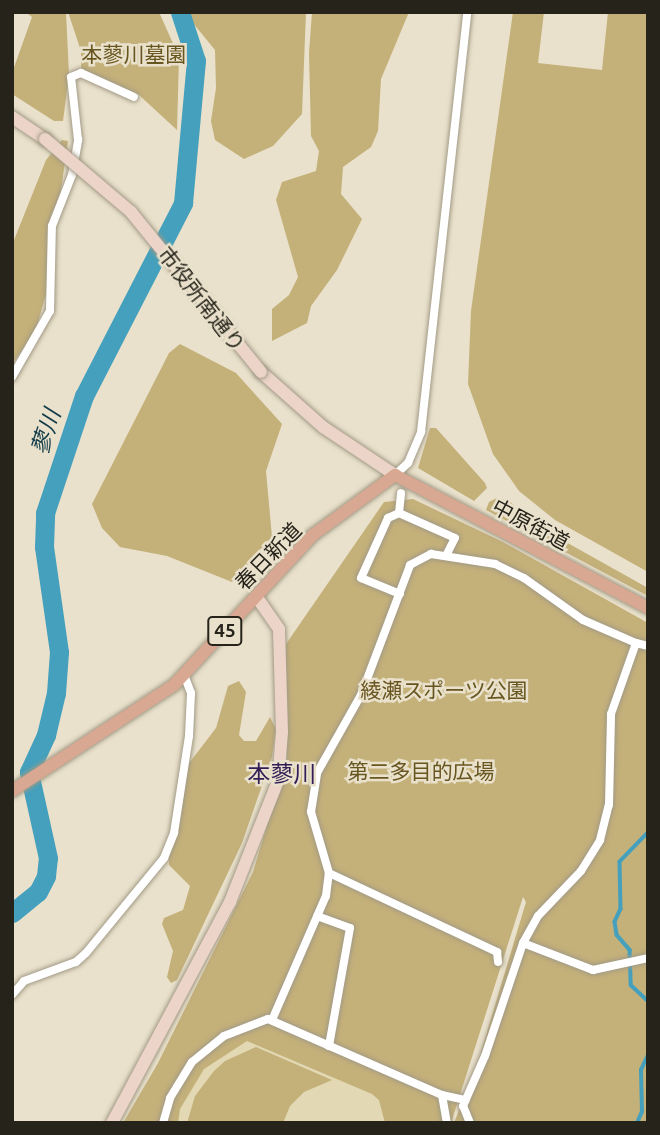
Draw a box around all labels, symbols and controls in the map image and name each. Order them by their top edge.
park label: 本蓼川墓園 [82,41,186,67]
street label: 市役所南通り [153,242,251,356]
water label: 蓼川 [26,406,66,458]
street label: 中原街道 [488,493,574,555]
street label: 春日新道 [230,517,306,595]
road number: 45 [206,616,244,646]
park label: 綾瀬スポーツ公園 [360,677,528,703]
park label: 第二多目的広場 [348,758,494,784]
district label: 本蓼川 [248,760,316,788]

